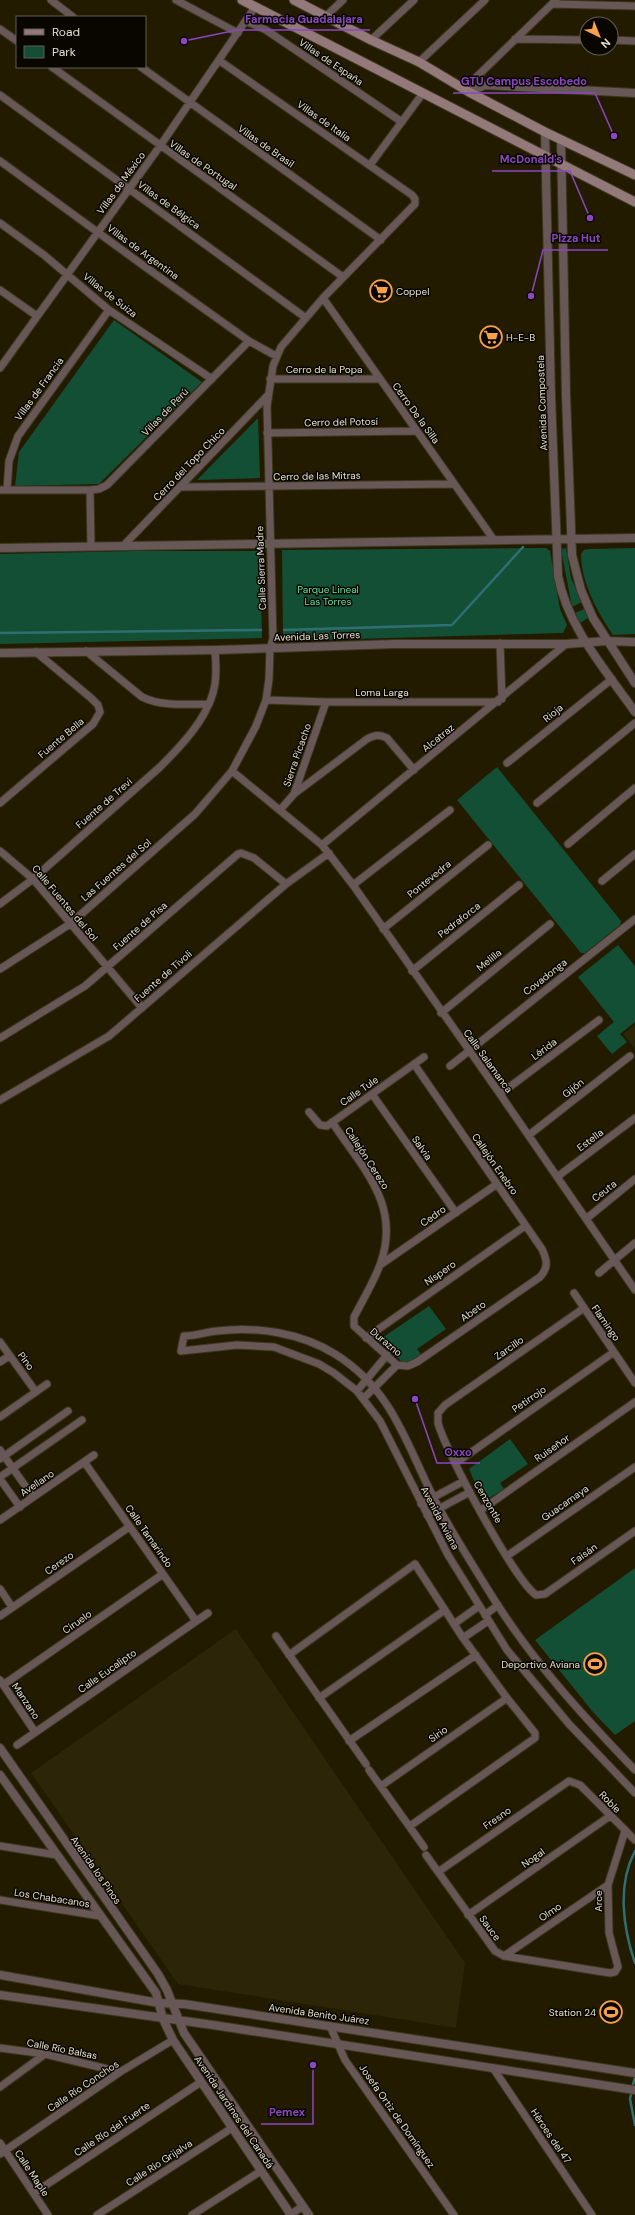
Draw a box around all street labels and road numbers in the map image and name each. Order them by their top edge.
street label: Villas de España [296,36,366,88]
street label: Villas de Italia [294,98,354,144]
street label: Villas de Brasil [235,122,297,170]
street label: Villas de Portugal [167,137,239,193]
street label: Villas de México [94,149,148,217]
street label: Villas de Bélgica [135,178,203,232]
street label: Villas de Argentina [104,222,182,282]
street label: Villas de Suiza [80,270,140,320]
street label: Villas de Francia [12,355,66,423]
street label: Avenida Compostela [534,355,550,451]
street label: Cerro de la Popa [286,363,362,376]
street label: Cerro De la Silla [389,380,443,446]
street label: Villas de Perú [139,385,191,439]
street label: Cerro del Potosí [304,415,379,429]
street label: Cerro del Topo Chico [150,424,228,504]
street label: Cerro de las Mitras [273,469,361,483]
street label: Calle Sierra Madre [253,525,269,610]
street label: Avenida Las Torres [274,628,360,644]
street label: Loma Larga [355,686,409,699]
street label: Rioja [540,701,566,725]
street label: Fuente Bella [35,715,87,761]
street label: Alcatraz [419,721,457,755]
street label: Sierra Picacho [280,722,314,788]
street label: Fuente de Trevi [73,775,135,831]
street label: Las Fuentes del Sol [78,836,154,904]
street label: Pontevedra [404,857,454,901]
street label: Calle Fuentes del Sol [29,862,101,944]
street label: Fuente de Pisa [110,899,170,953]
street label: Pedraforca [435,899,483,941]
street label: Melilla [474,946,504,974]
street label: Fuente de Tívoli [131,947,195,1005]
street label: Covadonga [520,956,570,998]
street label: Calle Salamanca [461,1027,515,1095]
street label: Lérida [529,1035,559,1063]
street label: Calle Tule [337,1073,381,1109]
street label: Gijón [560,1075,587,1101]
street label: Callejón Cerezo [342,1124,392,1192]
street label: Estella [574,1126,606,1154]
street label: Callejón Enebro [469,1131,521,1197]
street label: Salvia [409,1133,435,1163]
street label: Ceuta [589,1177,619,1205]
street label: Cedro [418,1202,448,1230]
street label: Níspero [422,1257,458,1289]
street label: Abeto [458,1298,488,1324]
street label: Flamingo [589,1302,623,1344]
street label: Durazno [367,1325,405,1359]
street label: Zarcillo [492,1333,526,1363]
street label: Pino [15,1349,37,1373]
street label: Petirrojo [509,1382,549,1415]
street label: Ruiseñor [532,1431,572,1465]
street label: Avellano [17,1467,57,1499]
street label: Cenzontle [471,1479,505,1526]
street label: Guacamaya [539,1482,591,1524]
street label: Avenida Aviana [418,1484,462,1552]
street label: Calle Tamarindo [122,1502,176,1570]
street label: Faisán [568,1540,600,1568]
street label: Cerezo [42,1548,76,1578]
street label: Ciruelo [60,1607,94,1637]
street label: Calle Eucalipto [75,1646,139,1696]
street label: Manzano [9,1680,43,1722]
street label: Sirio [426,1723,450,1745]
street label: Roble [596,1788,624,1816]
street label: Fresno [480,1804,514,1832]
street label: Avenida los Pinos [68,1833,124,1907]
street label: Nogal [519,1845,547,1871]
street label: Los Chabacanos [13,1886,91,1910]
street label: Arce [592,1890,605,1912]
street label: Olmo [536,1900,564,1924]
street label: Sauce [476,1913,504,1944]
street label: Avenida Benito Juárez [268,2000,371,2028]
street label: Calle Río Balsas [26,2036,98,2062]
street label: Avenida Jardines del Canadá [191,2053,277,2171]
street label: Calle Río Conchos [45,2057,121,2115]
street label: Josefa Ortiz de Domínguez [356,2062,438,2171]
street label: Calle Río del Fuerte [71,2099,153,2159]
street label: Héroes del 47 [528,2106,574,2166]
street label: Calle Río Grijalva [123,2137,195,2189]
street label: Calle Maple [12,2147,53,2199]

